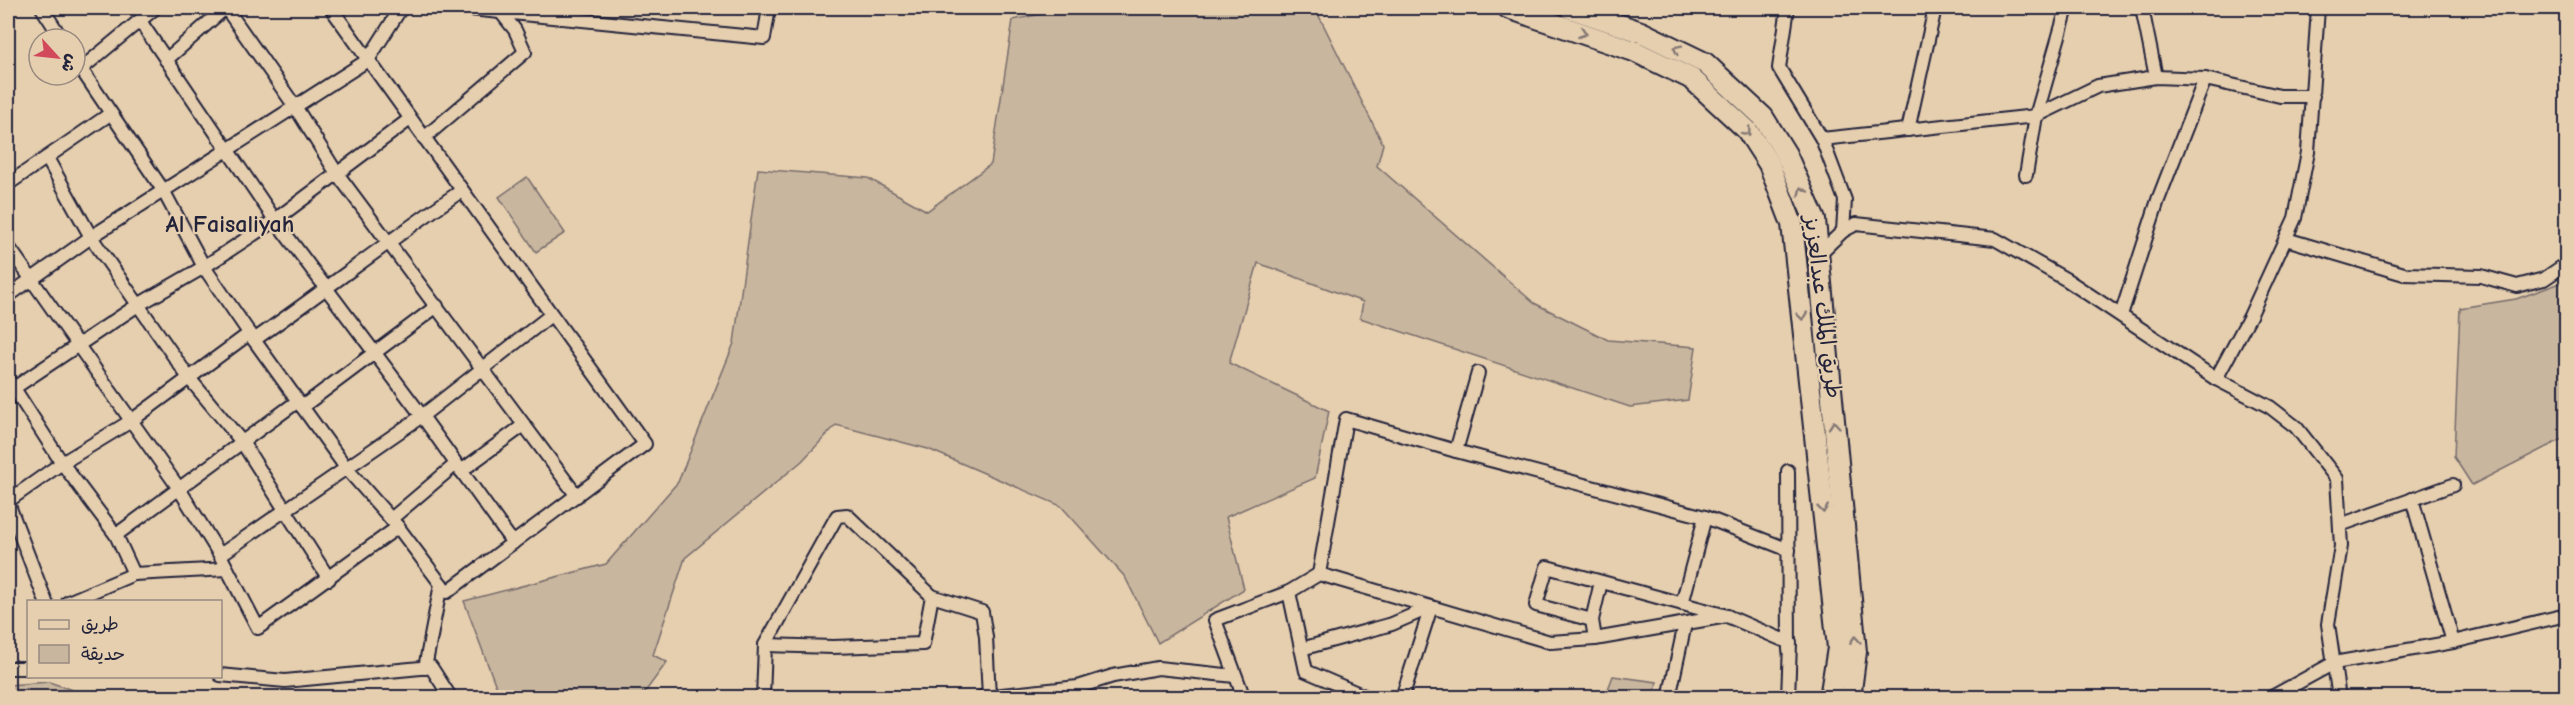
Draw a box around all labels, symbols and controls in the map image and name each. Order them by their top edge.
one-way arrow [1577,26,1588,39]
north arrow [27,27,87,87]
one-way arrow [1672,44,1683,56]
text: ش [57,51,81,75]
one-way arrow [1740,125,1751,136]
one-way arrow [1798,187,1810,198]
district label: Al Faisaliyah [166,210,294,238]
street label: طريق الملك عبدالعزيز [1799,212,1847,400]
one-way arrow [1795,311,1808,320]
one-way arrow [1828,420,1841,429]
one-way arrow [1816,505,1829,514]
legend [27,600,222,678]
text: طريق [81,614,119,635]
one-way arrow [1849,635,1862,644]
text: حديقة [81,644,125,665]

